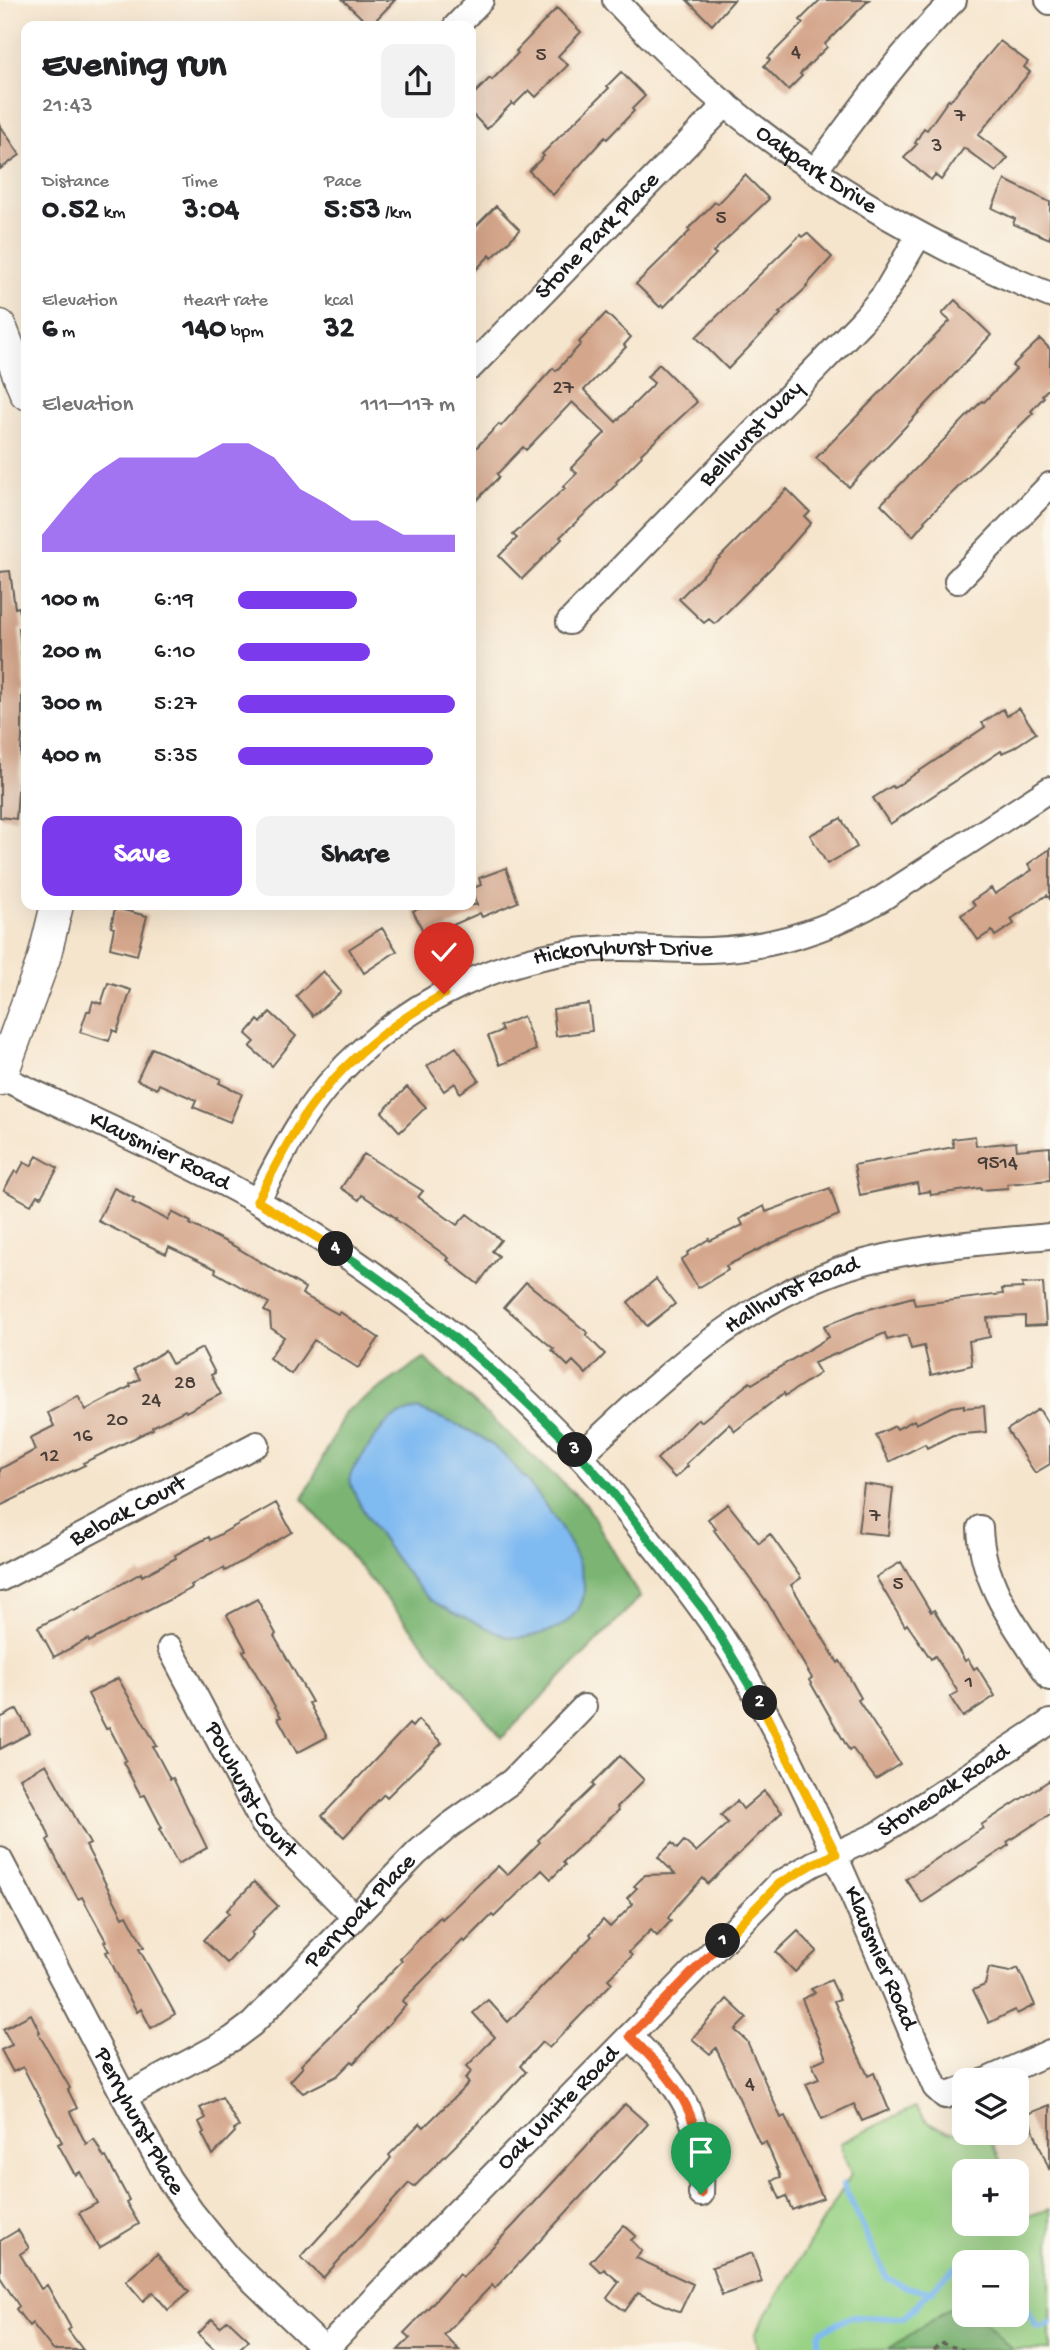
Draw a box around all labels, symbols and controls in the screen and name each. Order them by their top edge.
house number: 4 [791,41,801,66]
button: share [381,44,455,118]
house number: 5 [535,44,547,69]
text: Evening run [42,45,226,89]
text: 21:43 [42,93,93,120]
house number: 7 [954,105,967,130]
street label: Oakpark Drive [749,119,883,222]
house number: 3 [931,135,942,160]
street label: Stone Park Place [529,166,667,306]
text: Distance [42,171,109,194]
text: Time [183,171,218,194]
text: Pace [324,171,361,194]
text: 0.52 [42,194,99,229]
text: 3:04 [183,194,239,229]
text: 5:53 [324,194,381,229]
text: km [99,202,125,225]
text: /km [381,202,412,225]
house number: 5 [715,207,727,232]
text: Elevation [42,290,118,313]
text: Heart rate [183,290,268,313]
text: kcal [324,290,354,313]
text: 6 [42,313,57,348]
text: 140 [183,313,226,348]
text: 32 [324,313,354,348]
text: m [57,321,75,344]
text: bpm [226,321,264,344]
street label: Bellhurst Way [693,375,810,494]
house number: 27 [552,377,575,402]
text: Elevation [42,392,133,419]
text: 111–117 m [361,392,455,419]
text: 100 m [42,587,99,614]
text: 6:19 [154,587,194,614]
text: 200 m [42,639,101,666]
text: 6:10 [154,639,195,666]
text: 300 m [42,691,102,718]
text: 5:27 [154,691,197,718]
text: 400 m [42,743,101,770]
text: 5:35 [154,743,197,770]
button: Save [42,816,242,896]
button: Share [256,816,455,896]
pin [414,922,474,994]
icon: check [425,933,463,971]
street label: Hickoryhurst Drive [530,933,713,973]
street label: Klausmier Road [84,1105,236,1199]
house number: 9514 [977,1152,1018,1177]
pin: 4 [318,1232,354,1266]
text: 4 [331,1237,340,1260]
street label: Hallhurst Road [719,1249,864,1341]
house number: 28 [174,1372,196,1397]
house number: 24 [141,1389,161,1414]
house number: 20 [106,1409,128,1434]
house number: 16 [72,1425,93,1450]
pin: 3 [558,1432,592,1468]
text: 3 [570,1438,579,1461]
house number: 12 [40,1445,59,1470]
street label: Beloak Court [64,1468,193,1554]
house number: 7 [869,1505,882,1530]
house number: 5 [892,1573,904,1598]
house number: 1 [964,1671,973,1696]
pin: 2 [742,1686,778,1720]
text: 2 [755,1691,764,1714]
street label: Powhurst Court [197,1716,305,1867]
street label: Stoneoak Road [872,1737,1017,1845]
street label: Perryoak Place [298,1847,423,1976]
street label: Klausmier Road [836,1882,924,2036]
pin: 1 [706,1924,740,1958]
text: 1 [719,1929,726,1952]
street label: Oak White Road [491,2039,627,2177]
street label: Perryhurst Place [86,2042,191,2202]
map controls [952,2068,1029,2327]
button: layers [952,2068,1029,2145]
house number: 4 [745,2073,755,2098]
pin [671,2122,731,2194]
icon: arrive [682,2133,720,2171]
button: + [952,2159,1029,2236]
button: − [952,2250,1029,2327]

